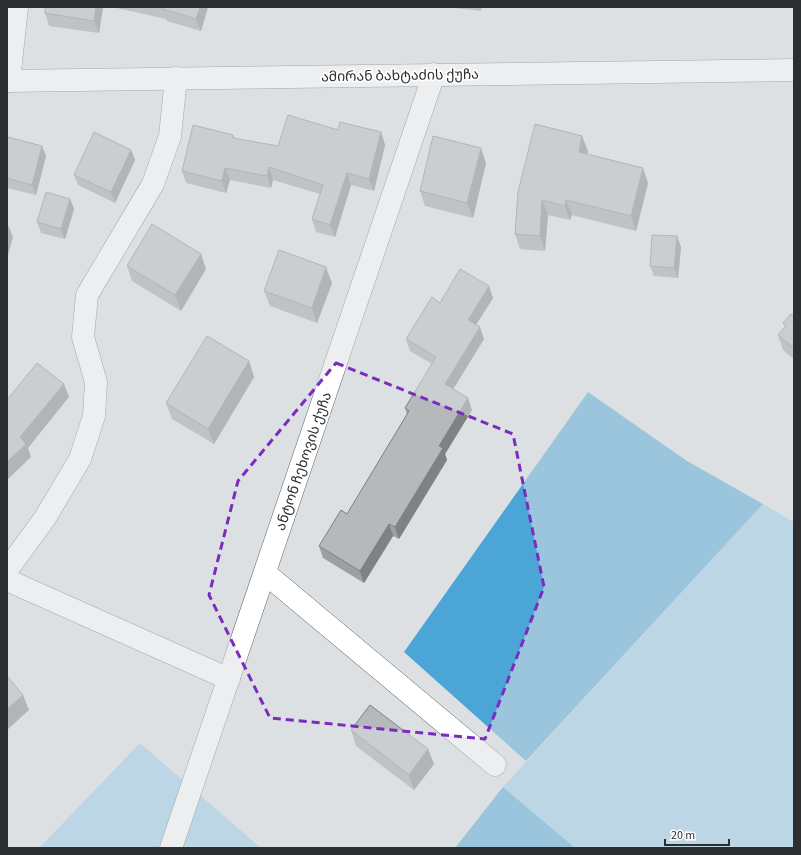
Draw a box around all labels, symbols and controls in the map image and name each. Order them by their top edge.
street label: ამირან ბახტაძის ქუჩა [321,65,479,87]
street label: ანტონ ჩეხოვის ქუჩა [271,389,337,533]
scale bar [665,821,729,847]
text: 20 m [671,827,695,844]

